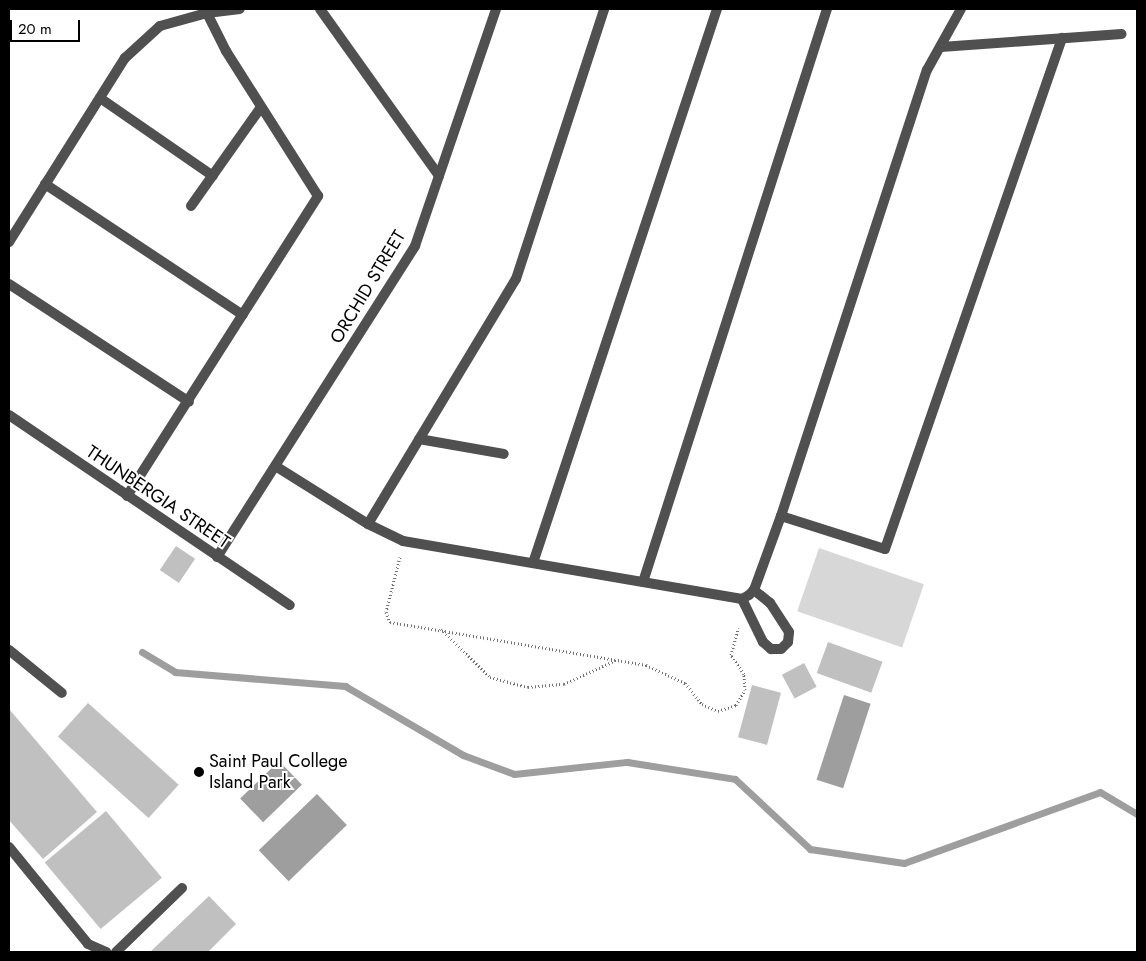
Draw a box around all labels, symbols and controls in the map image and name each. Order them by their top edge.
scale bar [12,10,82,42]
text: 20 m [18,18,52,40]
street label: ORCHID STREET [326,227,410,347]
street label: THUNBERGIA STREET [82,441,234,553]
place label: Saint Paul College Island Park [209,751,348,794]
marker: Saint Paul College Island Park [193,766,205,778]

